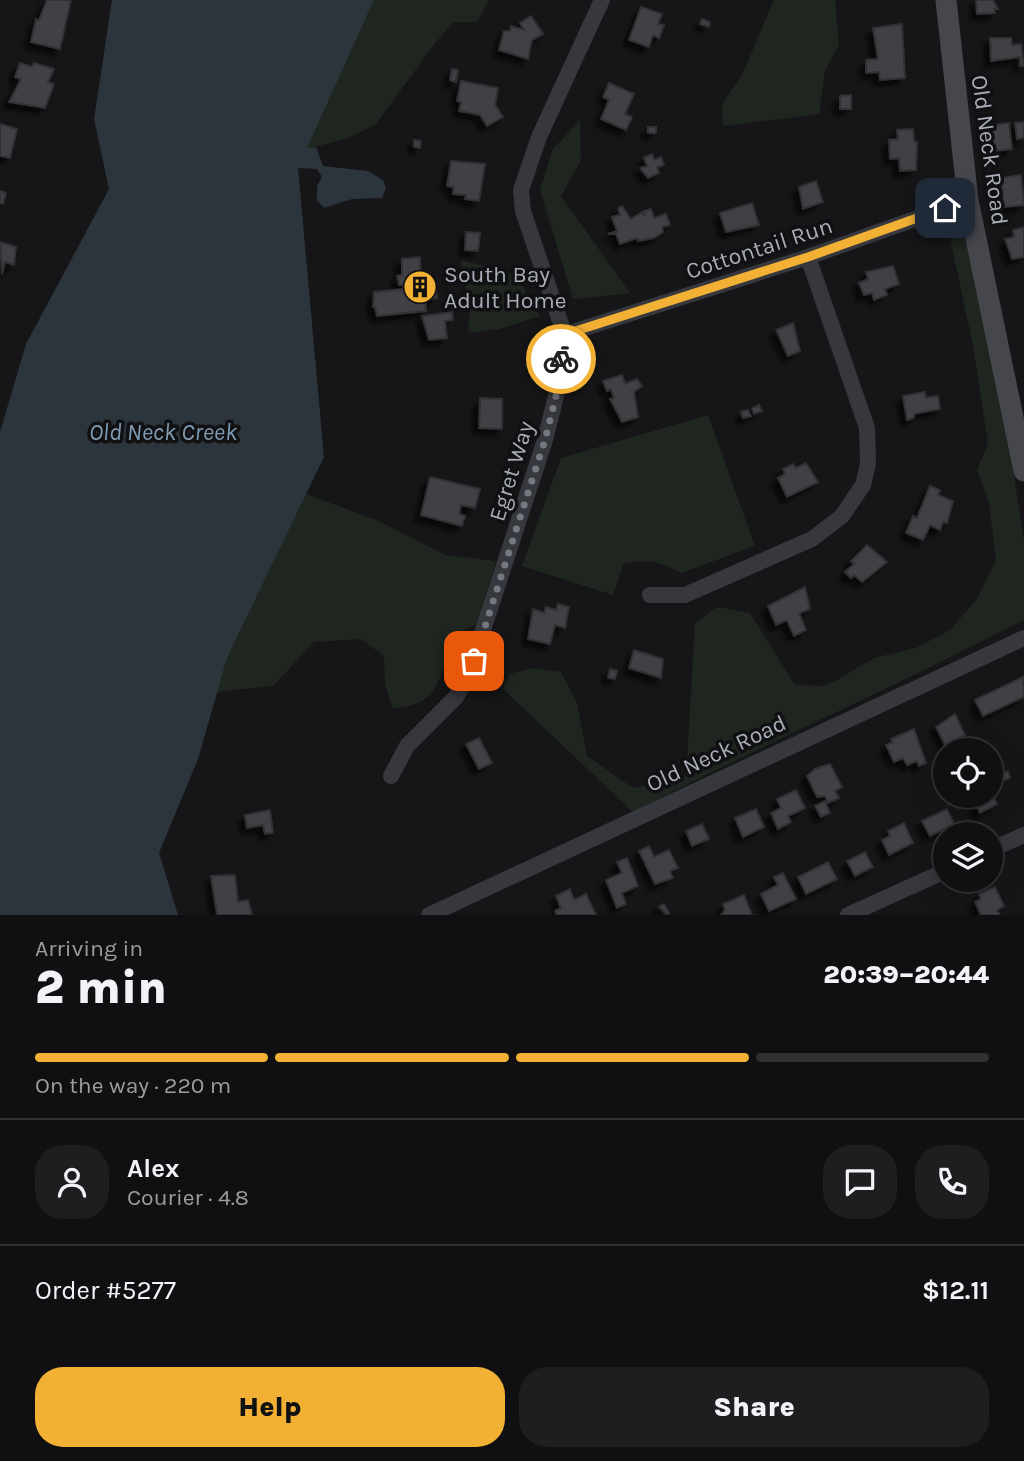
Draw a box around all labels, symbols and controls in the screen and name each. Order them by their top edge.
street label: Old Neck Road [966,73,1013,227]
pin [915,178,975,238]
icon: home [926,189,964,227]
street label: Cottontail Run [683,212,836,285]
place label: South Bay Adult Home [444,261,567,314]
building icon: South Bay Adult Home [401,268,439,306]
courier [526,324,596,394]
icon: bike [542,340,580,378]
water label: Old Neck Creek [89,418,238,446]
street label: Egret Way [483,418,540,525]
pin [444,631,504,691]
icon: bag [455,642,493,680]
street label: Old Neck Road [642,709,790,798]
map controls [933,738,1003,892]
button: locate [933,738,1003,808]
button: layers [933,822,1003,892]
text: Arriving in [35,935,143,962]
text: 20:39–20:44 [823,959,989,990]
text: 2 min [35,961,167,1015]
text: On the way · 220 m [35,1072,231,1099]
button: person [35,1145,109,1219]
button: chat [823,1145,897,1219]
button: phone [915,1145,989,1219]
text: Alex [127,1153,179,1184]
text: Courier · 4.8 [127,1184,249,1211]
text: Order #5277 [35,1275,176,1306]
text: $12.11 [922,1275,989,1306]
button: Help [35,1367,505,1447]
button: Share [519,1367,989,1447]

